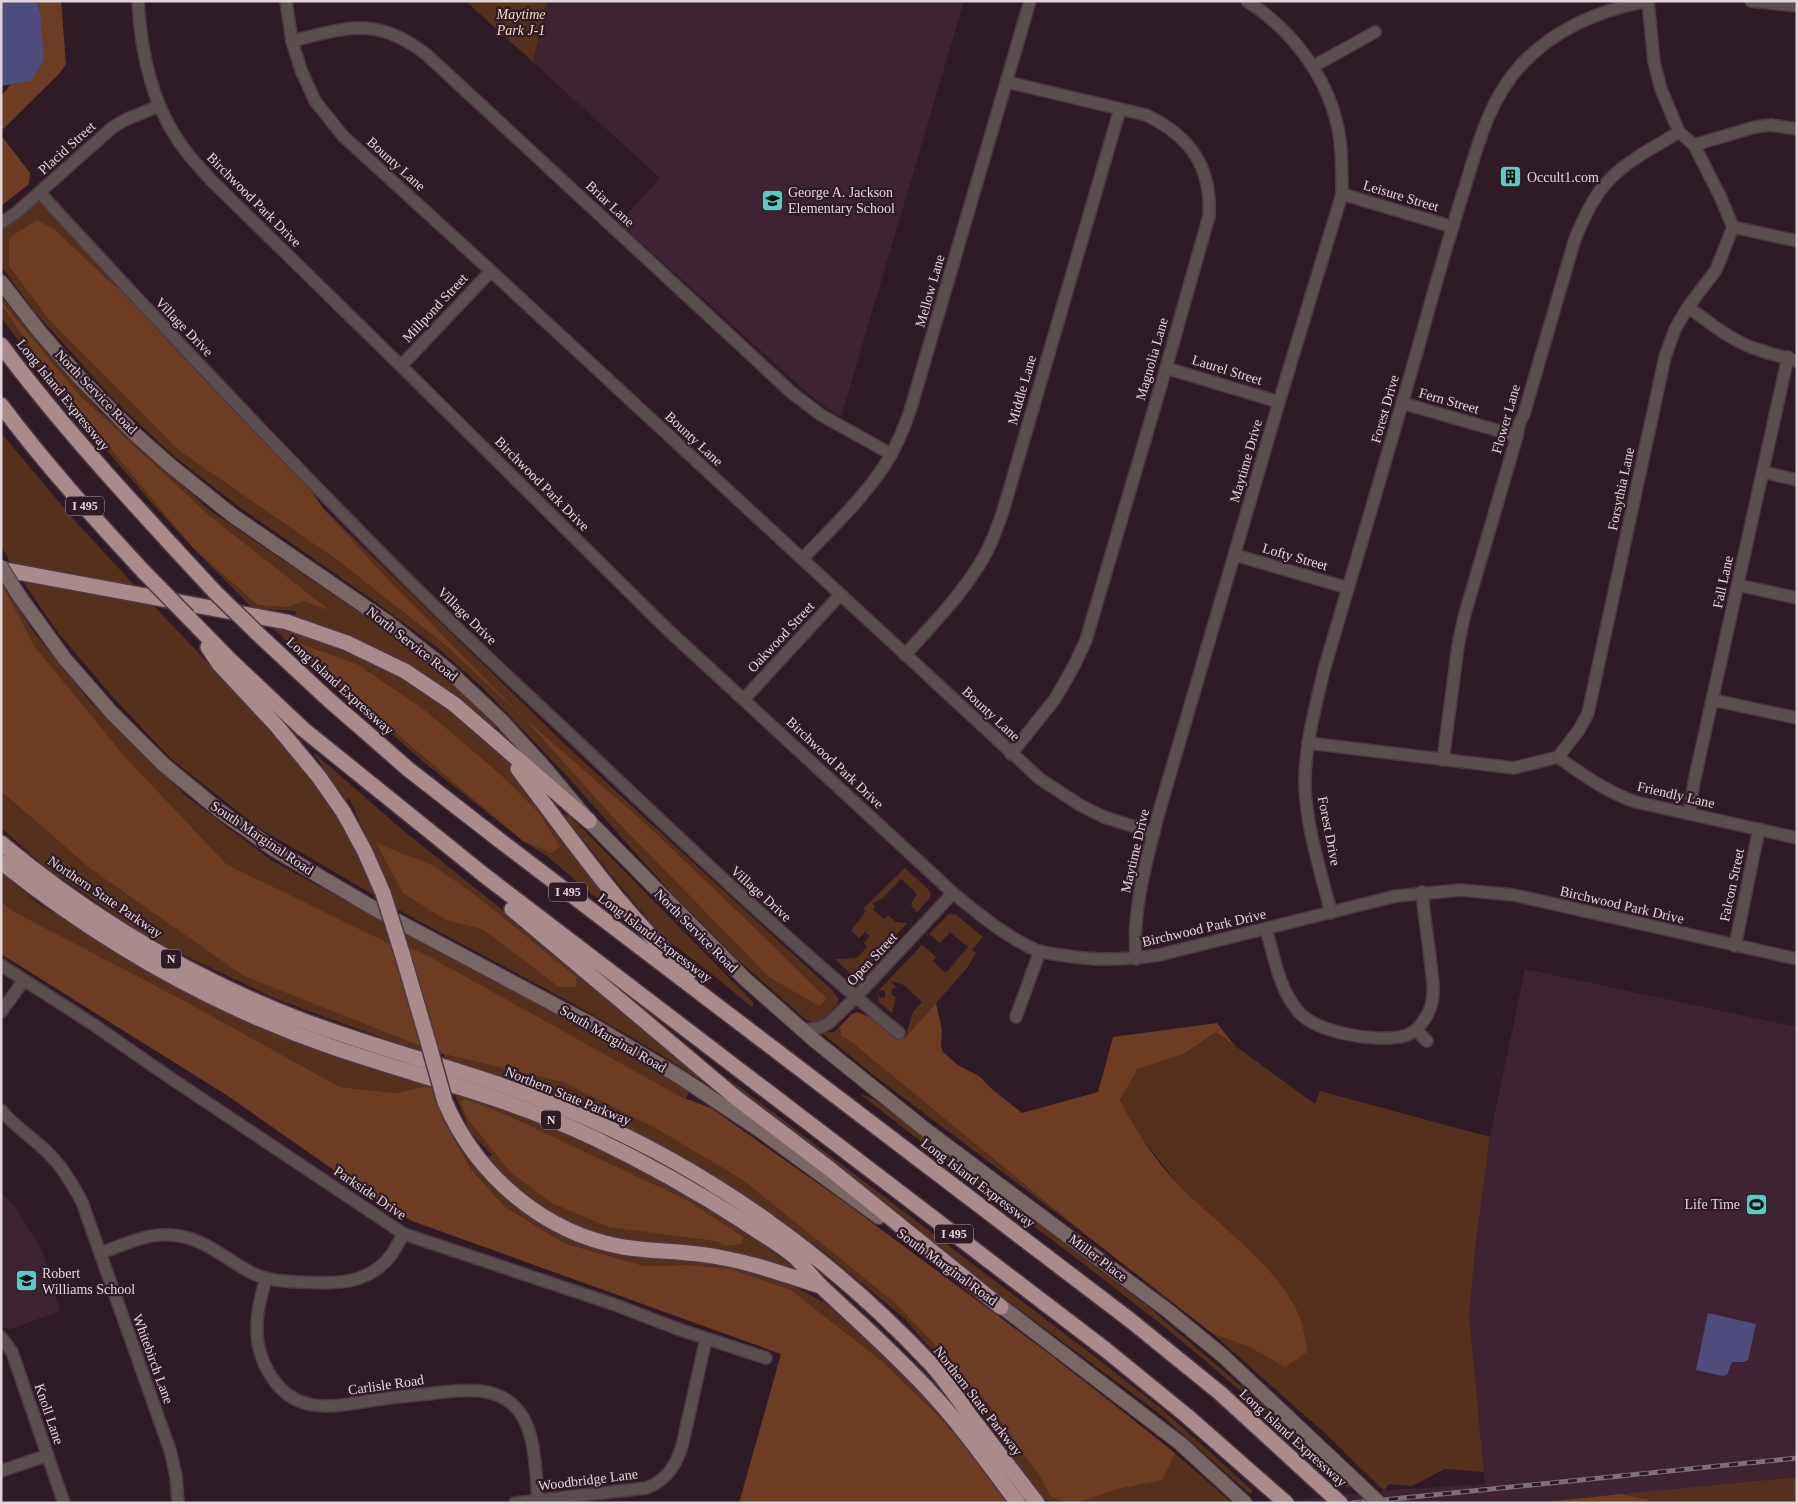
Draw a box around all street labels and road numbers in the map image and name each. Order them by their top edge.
street label: Placid Street [36,119,99,177]
street label: Bounty Lane [364,134,428,194]
street label: Birchwood Park Drive [204,150,304,250]
street label: Leisure Street [1361,177,1441,215]
street label: Briar Lane [583,178,637,230]
street label: Mellow Lane [912,253,948,329]
street label: Millpond Street [399,271,471,345]
street label: Village Drive [152,295,216,359]
street label: Magnolia Lane [1133,316,1171,402]
street label: Long Island Expressway [14,336,112,454]
street label: North Service Road [52,347,140,437]
street label: Laurel Street [1190,352,1264,388]
street label: Middle Lane [1005,353,1039,427]
street label: Forest Drive [1368,373,1402,445]
street label: Flower Lane [1489,383,1523,455]
street label: Fern Street [1417,385,1481,417]
street label: Bounty Lane [662,409,726,469]
street label: Maytime Drive [1227,418,1265,504]
street label: Birchwood Park Drive [492,434,592,534]
street label: Forsythia Lane [1605,446,1637,532]
road number: I 495 [66,496,104,516]
street label: Lofty Street [1261,541,1329,574]
street label: Fall Lane [1710,554,1736,610]
street label: Village Drive [435,584,499,648]
street label: Oakwood Street [745,599,817,675]
street label: North Service Road [364,604,460,684]
street label: Long Island Expressway [284,634,396,738]
street label: Bounty Lane [959,684,1023,744]
street label: Birchwood Park Drive [784,714,886,812]
street label: Friendly Lane [1636,779,1716,811]
street label: Forest Drive [1315,795,1343,867]
street label: South Marginal Road [208,798,316,878]
street label: Maytime Drive [1118,807,1152,895]
street label: Falcon Street [1717,847,1747,923]
street label: Northern State Parkway [45,853,165,941]
street label: Village Drive [728,863,794,925]
road number: I 495 [549,882,587,902]
street label: Birchwood Park Drive [1559,883,1685,927]
street label: North Service Road [651,886,741,976]
street label: Long Island Expressway [595,890,715,986]
street label: Birchwood Park Drive [1141,906,1267,950]
street label: Open Street [844,929,900,988]
road number: N [161,950,181,969]
street label: South Marginal Road [557,1002,669,1076]
street label: Northern State Parkway [502,1063,634,1129]
road number: N [541,1110,561,1130]
street label: Long Island Expressway [918,1135,1038,1231]
street label: Parkside Drive [331,1163,409,1223]
road number: I 495 [935,1224,973,1244]
street label: South Marginal Road [894,1226,1000,1308]
street label: Miller Place [1066,1231,1130,1285]
street label: Whitebirch Lane [130,1312,176,1406]
street label: Northern State Parkway [931,1343,1025,1459]
street label: Carlisle Road [347,1372,425,1398]
street label: Knoll Lane [32,1382,66,1446]
street label: Long Island Expressway [1237,1386,1349,1490]
street label: Woodbridge Lane [537,1466,639,1494]

